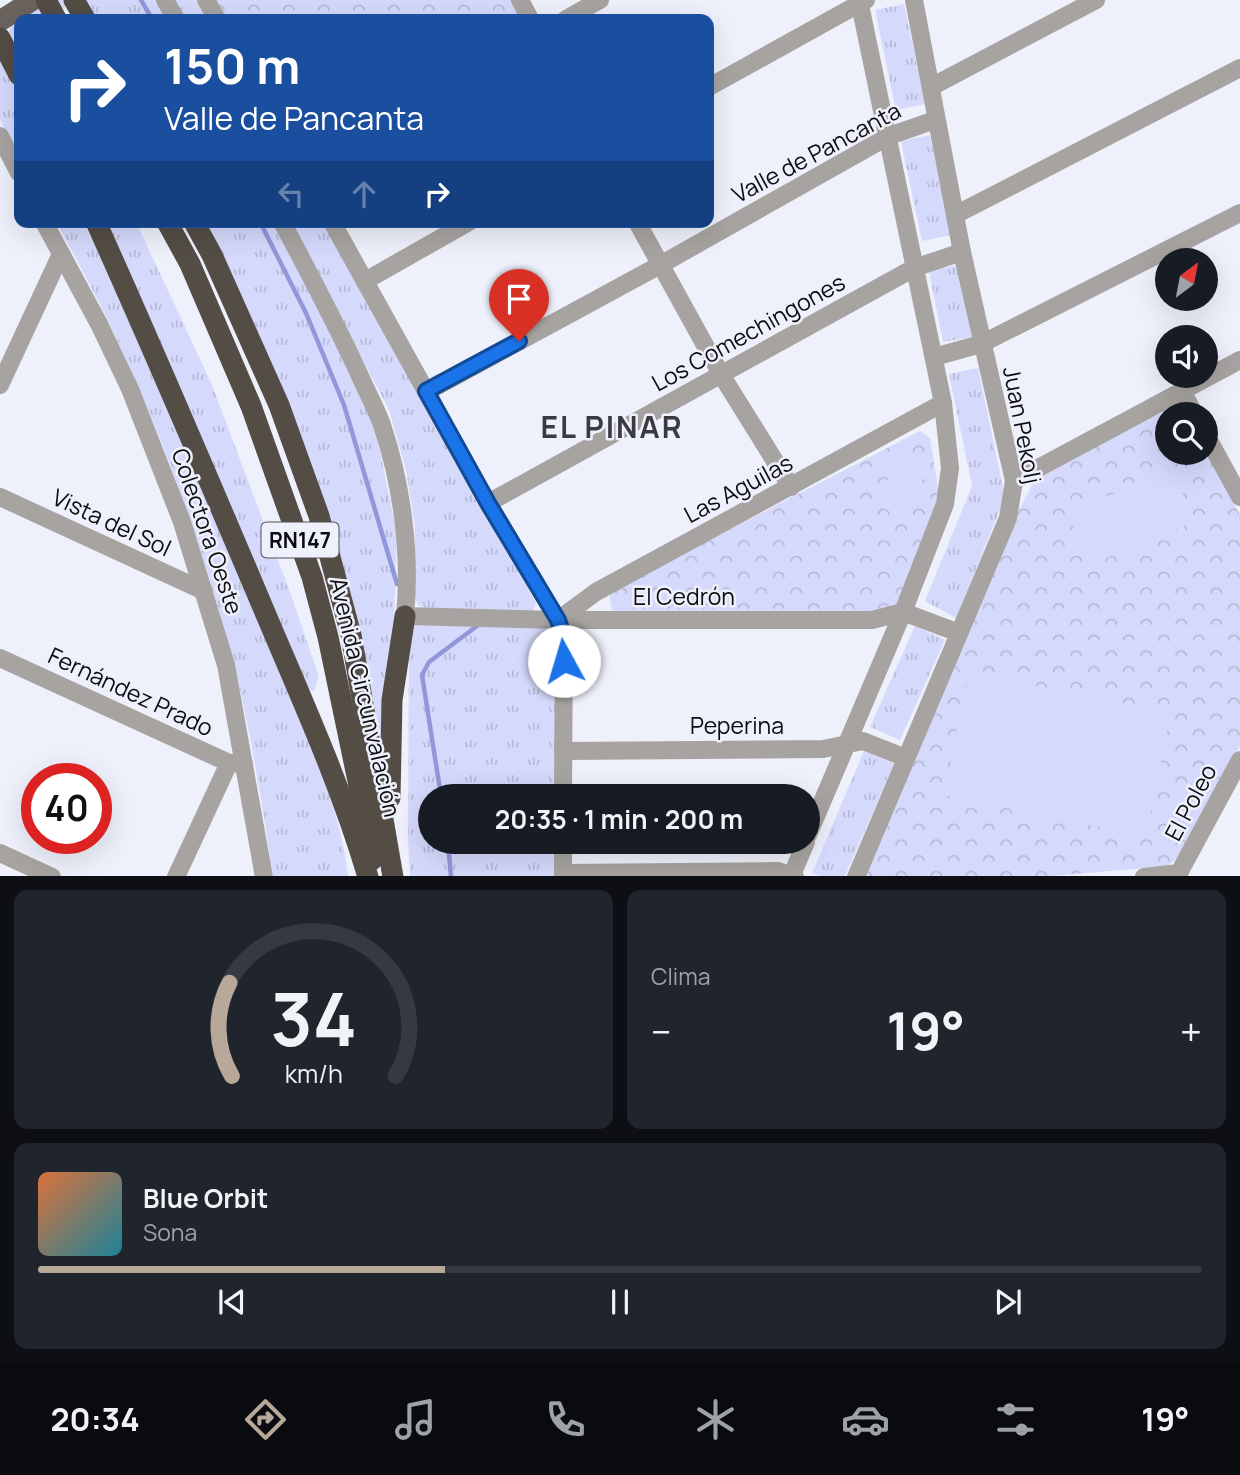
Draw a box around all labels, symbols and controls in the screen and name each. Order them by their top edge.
text: 150 m [164,32,300,99]
icon: right [49,42,140,133]
street label: Valle de Pancanta [726,94,906,210]
text: Valle de Pancanta [164,96,424,140]
icon: left [272,175,310,213]
icon: ahead [345,175,383,213]
icon: right [418,175,456,213]
north arrow [1155,248,1218,312]
map controls [1155,248,1218,465]
street label: Los Comechingones [646,266,850,398]
pin [489,269,549,341]
icon: arrive [500,280,538,318]
button: sound [1155,325,1218,388]
street label: Juan Pekolj [996,364,1050,486]
button: search [1155,402,1218,465]
district label: EL PINAR [540,406,684,447]
street label: Colectora Oeste [165,444,251,618]
street label: Las Aguilas [678,446,798,530]
street label: Vista del Sol [47,481,177,563]
road number: RN147 [262,522,338,558]
street label: Avenida Circunvalación [323,574,409,820]
street label: El Cedrón [633,580,735,612]
position arrow [527,624,601,698]
street label: Fernández Prado [43,639,219,743]
street label: Peperina [690,709,784,741]
street label: El Poleo [1156,758,1224,846]
speed limit sign: 40 [21,763,112,854]
text: 20:35 · 1 min · 200 m [495,801,743,837]
text: Clima [651,960,710,992]
text: 34 [270,968,357,1068]
text: 19° [887,995,965,1066]
text: − [651,1005,672,1057]
text: + [1180,1005,1202,1057]
text: km/h [284,1055,343,1090]
text: Blue Orbit [143,1180,268,1216]
text: Sona [143,1216,197,1248]
icon: previous [213,1283,251,1321]
icon: pause [601,1283,639,1321]
icon: next [989,1283,1027,1321]
icon: directions [241,1395,290,1444]
icon: music [391,1395,440,1444]
icon: phone [541,1395,590,1444]
icon: climate [691,1395,740,1444]
icon: car [841,1395,890,1444]
icon: filters [991,1395,1040,1444]
text: 20:34 [51,1397,140,1441]
text: 19° [1141,1397,1189,1441]

